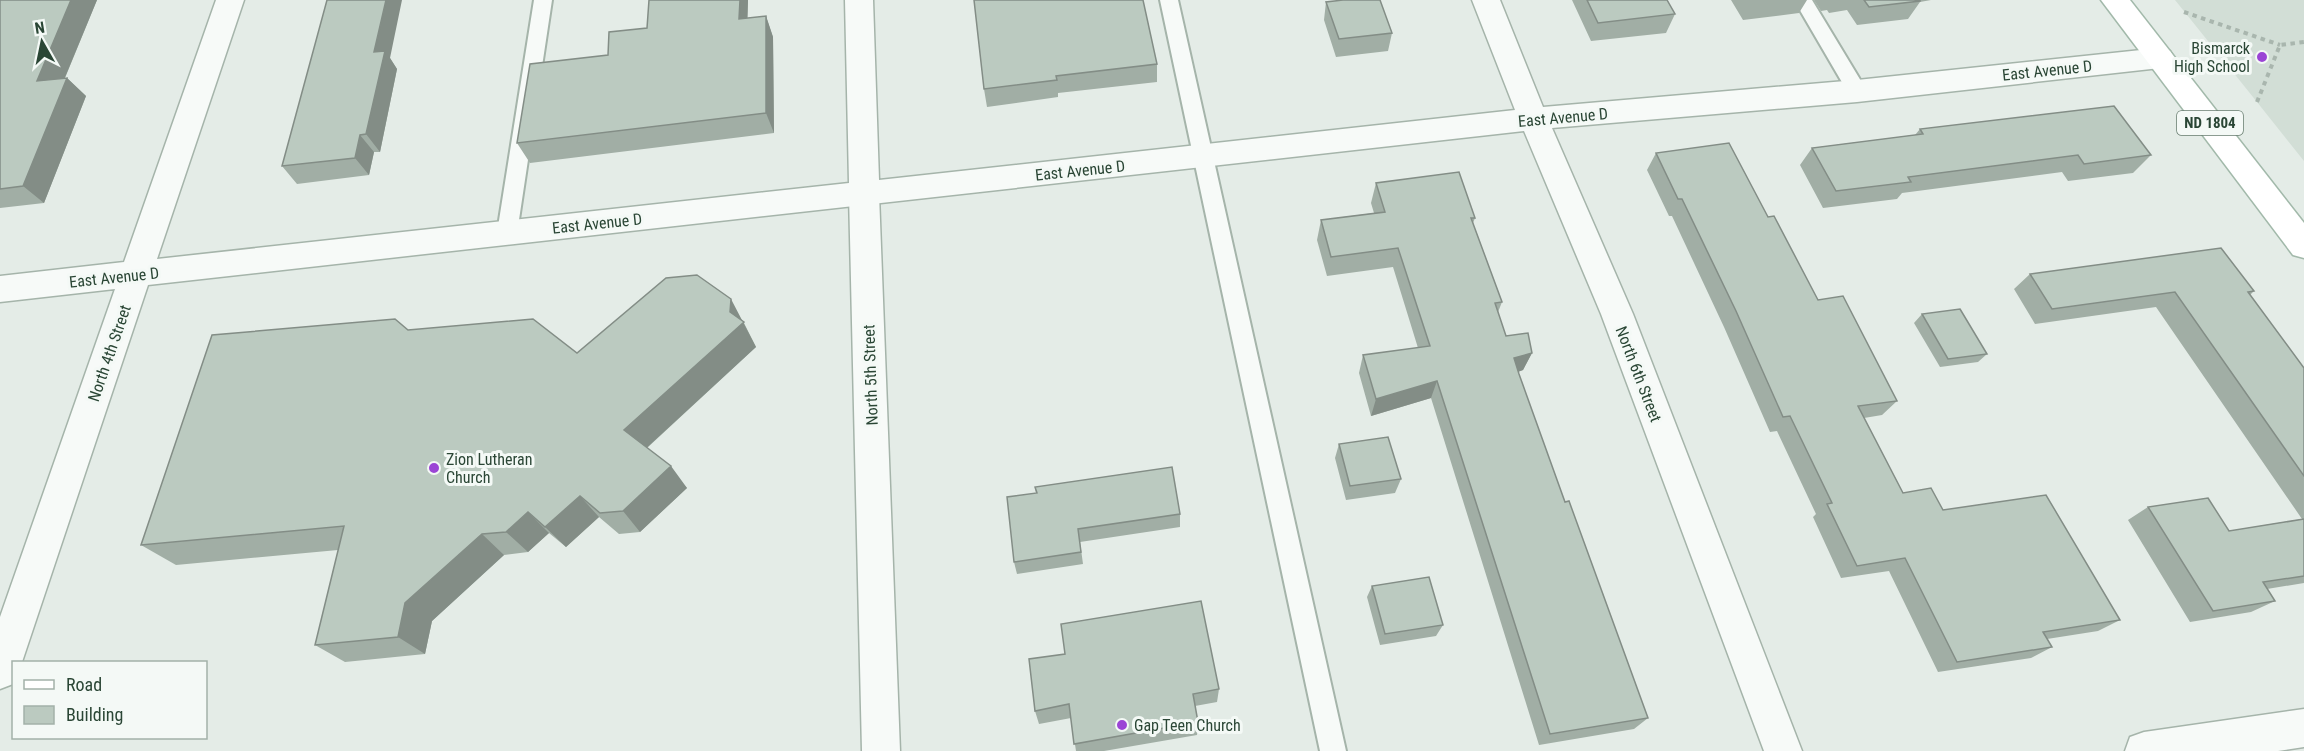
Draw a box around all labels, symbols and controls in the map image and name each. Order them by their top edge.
north arrow [12,12,72,72]
text: N [33,18,46,38]
place label: Bismarck High School [2174,39,2251,76]
marker: Bismarck High School [2255,50,2269,64]
street label: East Avenue D [2001,56,2093,85]
street label: East Avenue D [1517,104,1609,131]
road number: ND 1804 [2177,111,2243,135]
street label: East Avenue D [1034,156,1126,185]
street label: East Avenue D [551,209,643,238]
street label: East Avenue D [68,263,160,292]
street label: North 4th Street [84,302,135,404]
street label: North 5th Street [859,324,882,426]
street label: North 6th Street [1612,324,1666,425]
place label: Zion Lutheran Church [446,450,532,487]
marker: Zion Lutheran Church [427,461,441,475]
legend [12,661,207,739]
text: Road [66,674,102,695]
text: Building [66,704,123,725]
place label: Gap Teen Church [1134,716,1241,735]
marker: Gap Teen Church [1115,718,1129,732]

